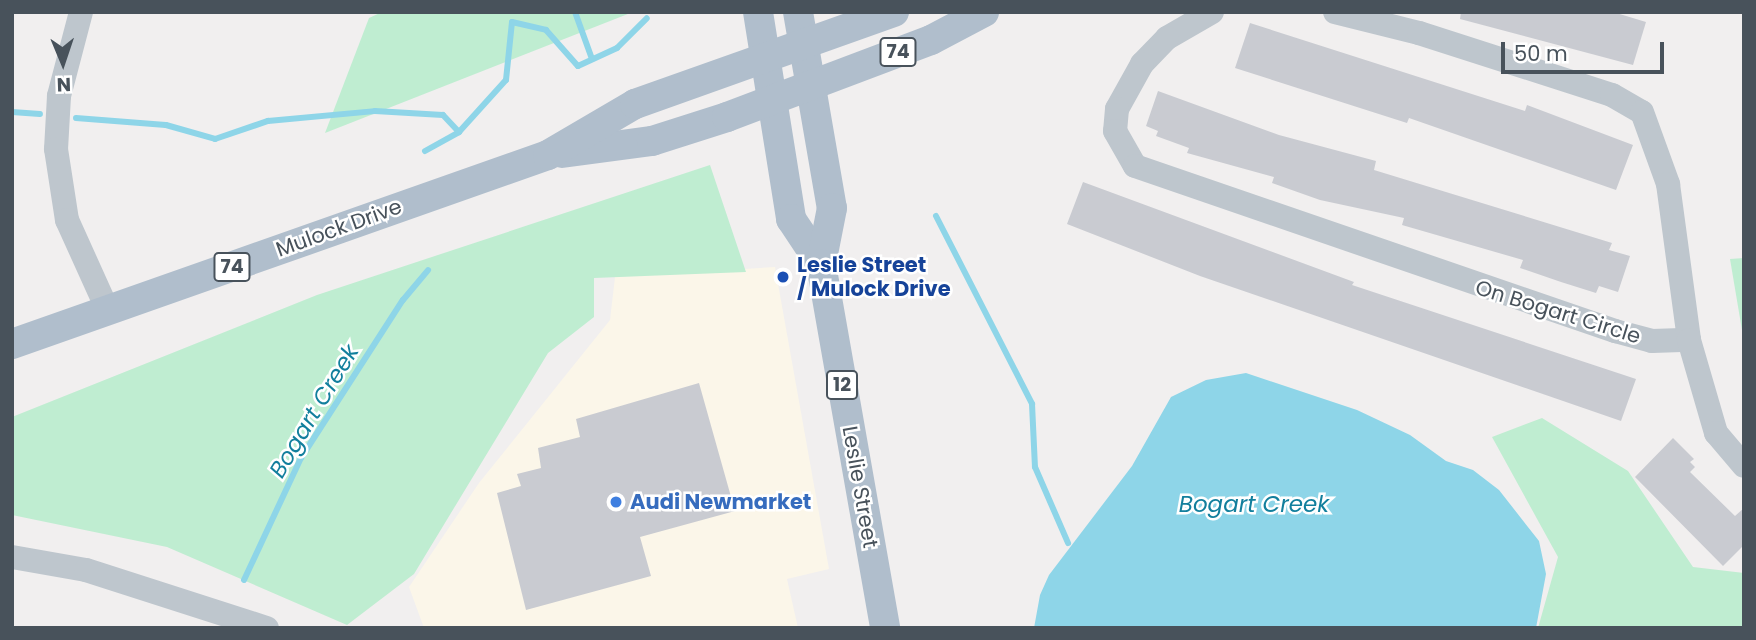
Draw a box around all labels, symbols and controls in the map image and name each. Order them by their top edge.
north arrow [28,28,98,98]
scale bar [1504,28,1667,72]
road number: 74 [879,36,917,68]
text: 50 m [1514,39,1568,68]
text: N [56,71,71,98]
street label: Mulock Drive [273,194,405,262]
road number: 74 [213,252,251,282]
place label: Leslie Street / Mulock Drive [797,252,951,302]
marker: Leslie Street / Mulock Drive [775,269,791,285]
street label: On Bogart Circle [1472,275,1644,349]
water label: Bogart Creek [263,339,365,483]
road number: 12 [824,370,860,400]
street label: Leslie Street [837,424,883,550]
place label: Audi Newmarket [630,489,811,515]
water label: Bogart Creek [1179,490,1329,518]
marker: Audi Newmarket [608,494,624,510]

